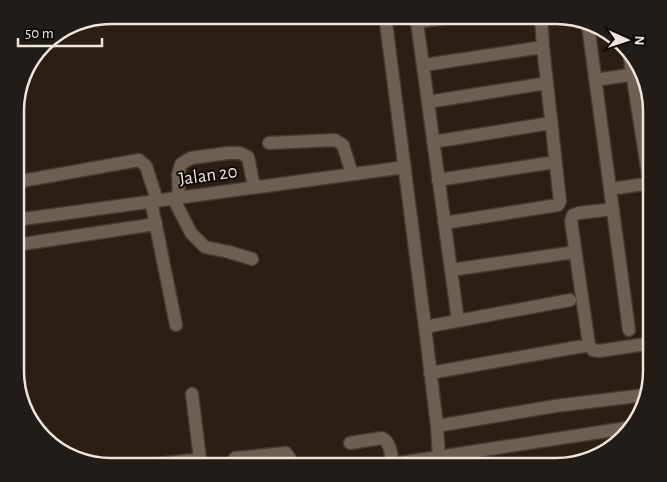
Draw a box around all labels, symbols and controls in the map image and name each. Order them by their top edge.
scale bar [18,15,101,47]
north arrow [602,15,652,65]
text: 50 m [25,26,54,41]
text: N [632,35,646,46]
street label: Jalan 20 [178,162,239,189]

